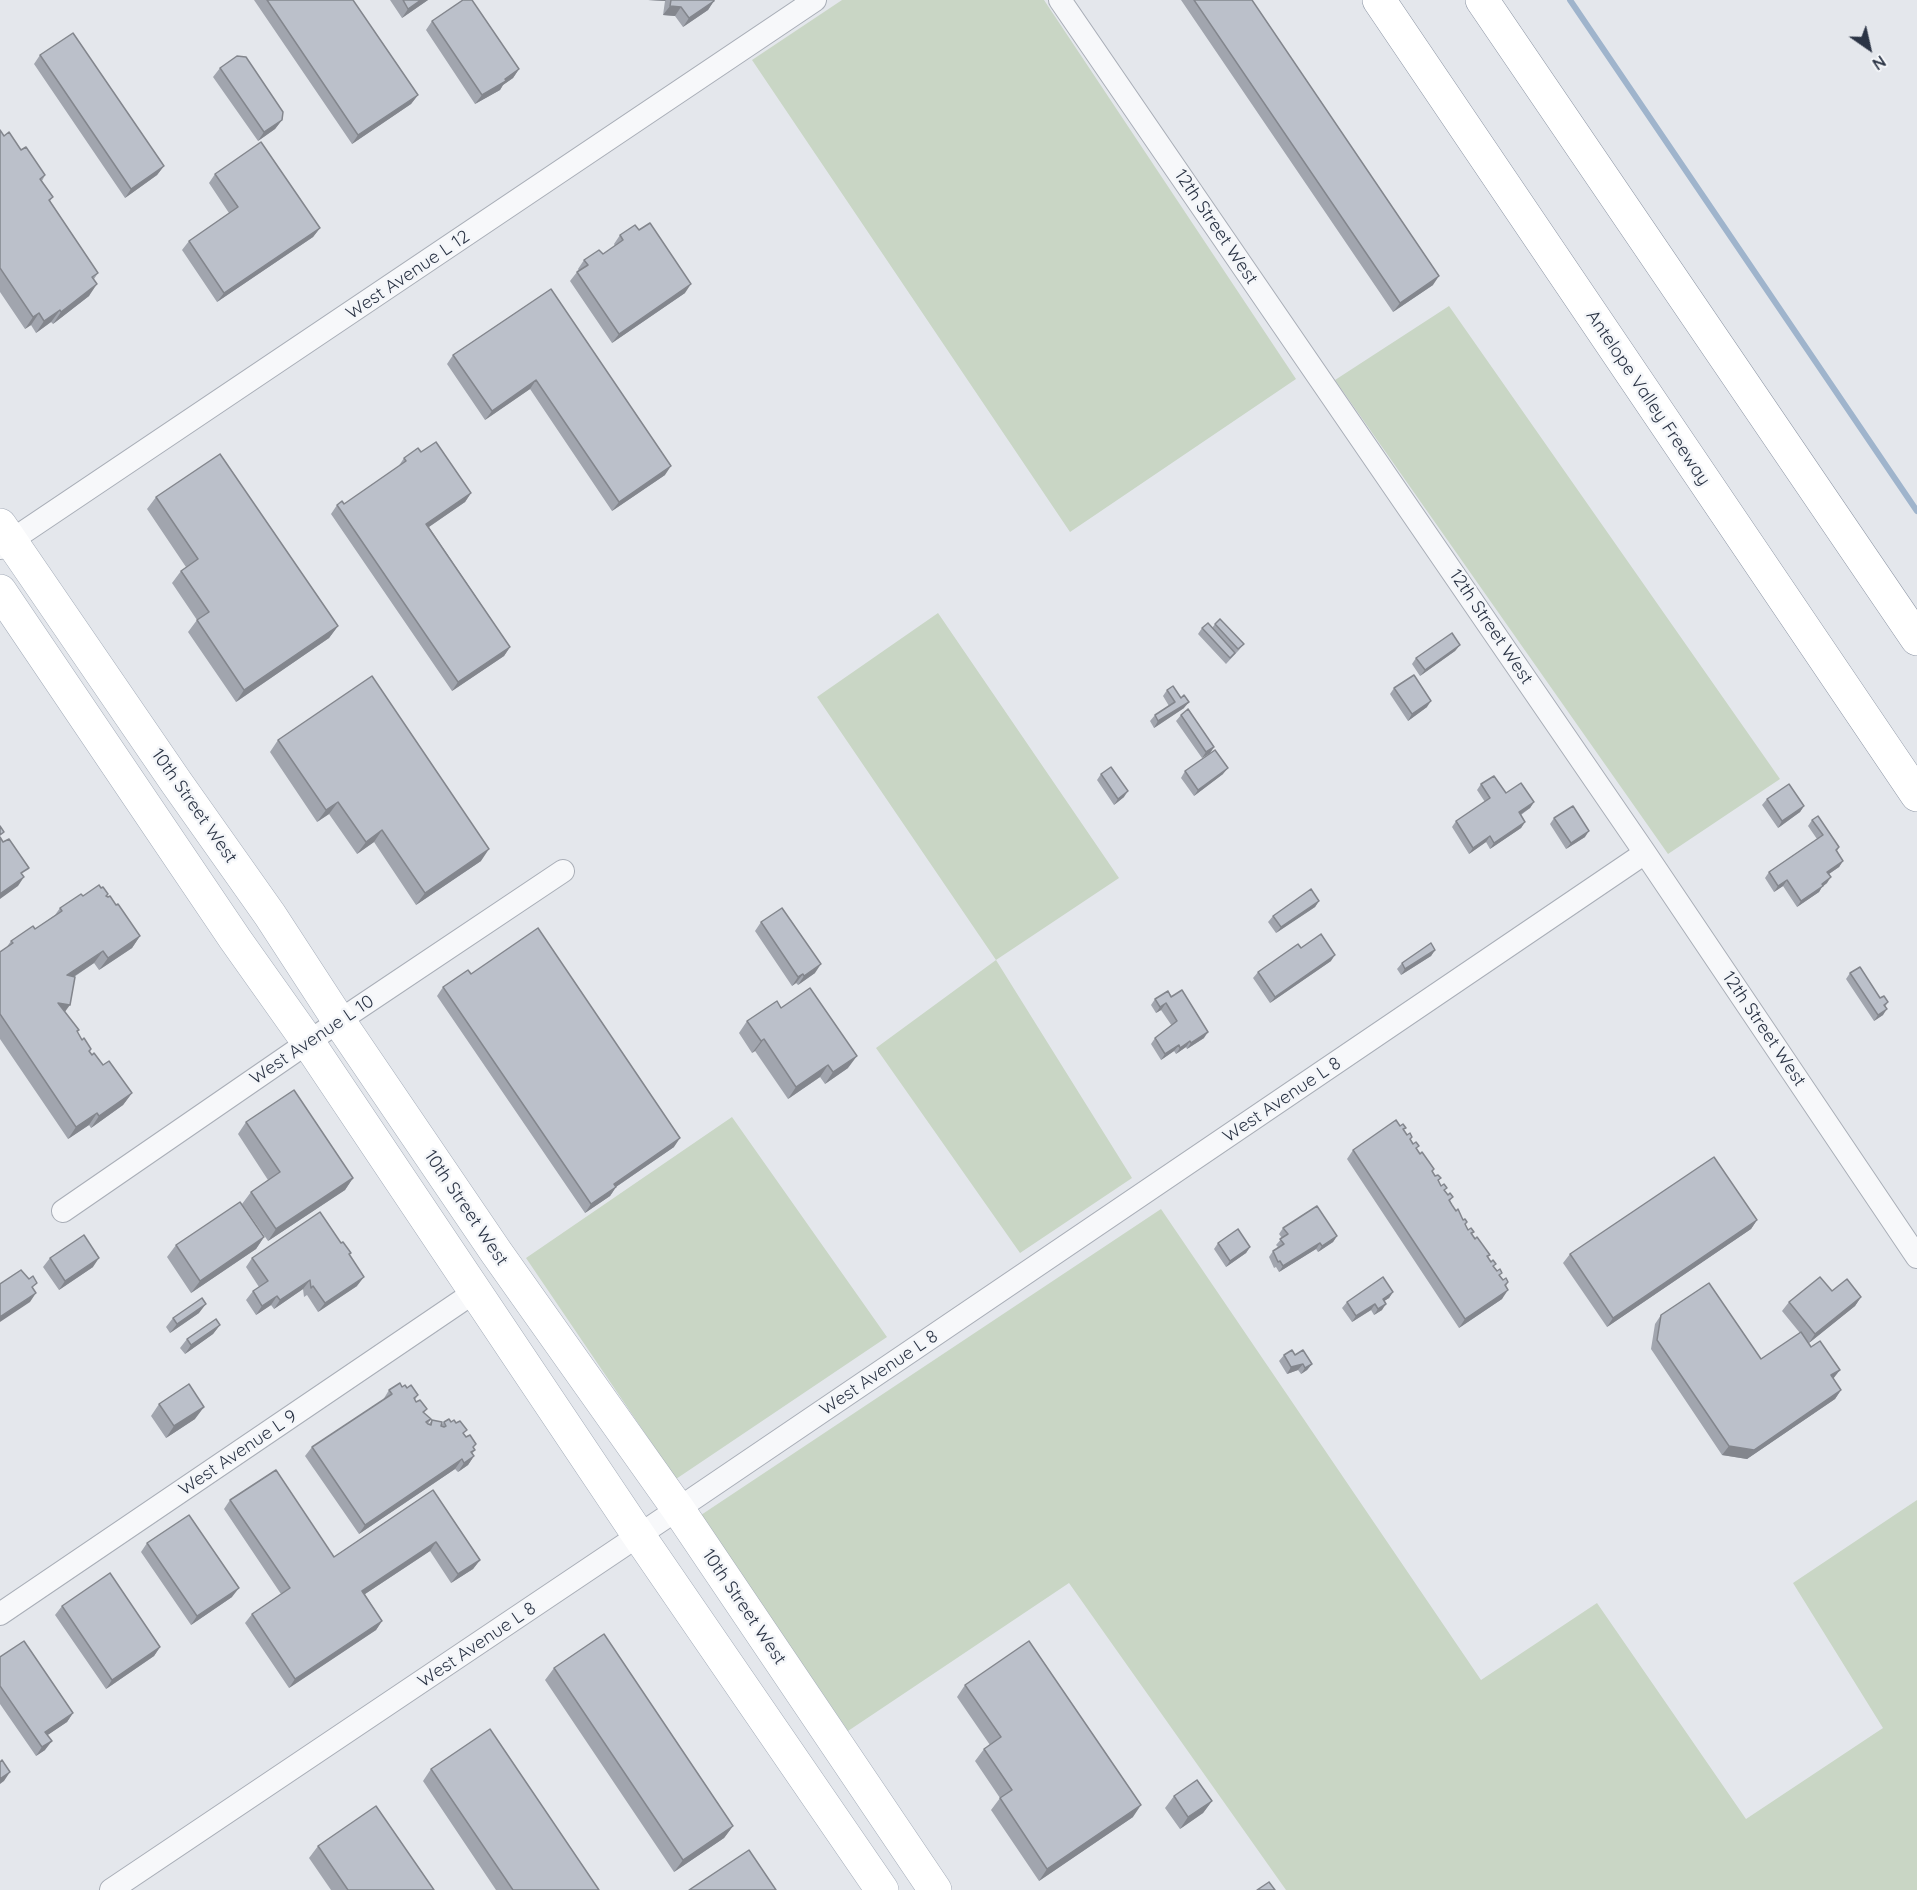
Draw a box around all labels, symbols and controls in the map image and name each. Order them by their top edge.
north arrow [1839,18,1899,78]
text: N [1869,51,1890,74]
street label: 12th Street West [1170,165,1262,289]
street label: West Avenue L 12 [342,226,474,324]
street label: Antelope Valley Freeway [1581,306,1715,490]
street label: 12th Street West [1445,565,1537,689]
street label: 10th Street West [147,745,241,867]
street label: 12th Street West [1718,967,1810,1091]
street label: West Avenue L 10 [246,990,378,1090]
street label: West Avenue L 8 [1219,1053,1345,1147]
street label: 10th Street West [419,1146,513,1270]
street label: West Avenue L 8 [816,1326,942,1420]
street label: West Avenue L 9 [175,1406,301,1500]
street label: 10th Street West [697,1545,791,1669]
street label: West Avenue L 8 [414,1598,540,1692]

